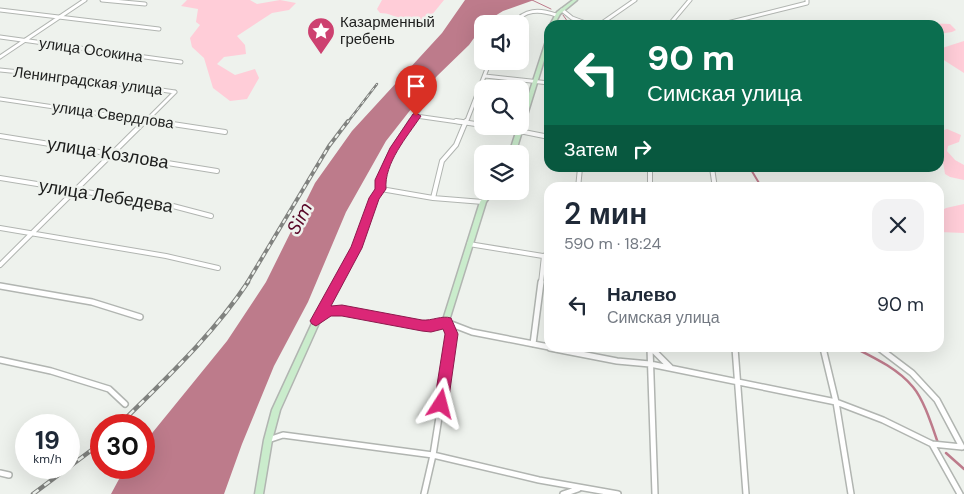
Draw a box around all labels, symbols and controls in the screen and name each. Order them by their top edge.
place label: Казарменный гребень [340,12,435,49]
map controls [474,15,529,200]
button: sound [474,15,529,70]
place icon: Казарменный гребень [306,16,336,55]
street label: улица Осокина [38,33,145,67]
text: 90 m [647,35,735,81]
icon: left [564,40,629,105]
street label: Ленинградская улица [12,62,164,100]
pin [395,65,437,116]
icon: arrive [402,72,430,100]
text: Симская улица [647,79,802,108]
button: search [474,80,529,135]
street label: улица Свердлова [51,97,176,134]
street label: улица Козлова [46,132,171,175]
icon: right [628,135,656,163]
text: Затем [564,137,618,162]
button: layers [474,145,529,200]
street label: улица Лебедева [37,174,176,219]
text: 2 мин [564,194,647,233]
water label: Sim [281,198,318,238]
button: close [872,199,924,251]
text: 590 m · 18:24 [564,233,661,254]
text: Налево [607,282,677,307]
icon: left [564,291,592,319]
text: 90 m [877,292,924,317]
text: Симская улица [607,307,720,328]
position arrow [414,377,466,429]
speed limit sign: 30 [90,414,155,479]
text: 19 [35,424,60,457]
text: km/h [33,451,62,467]

